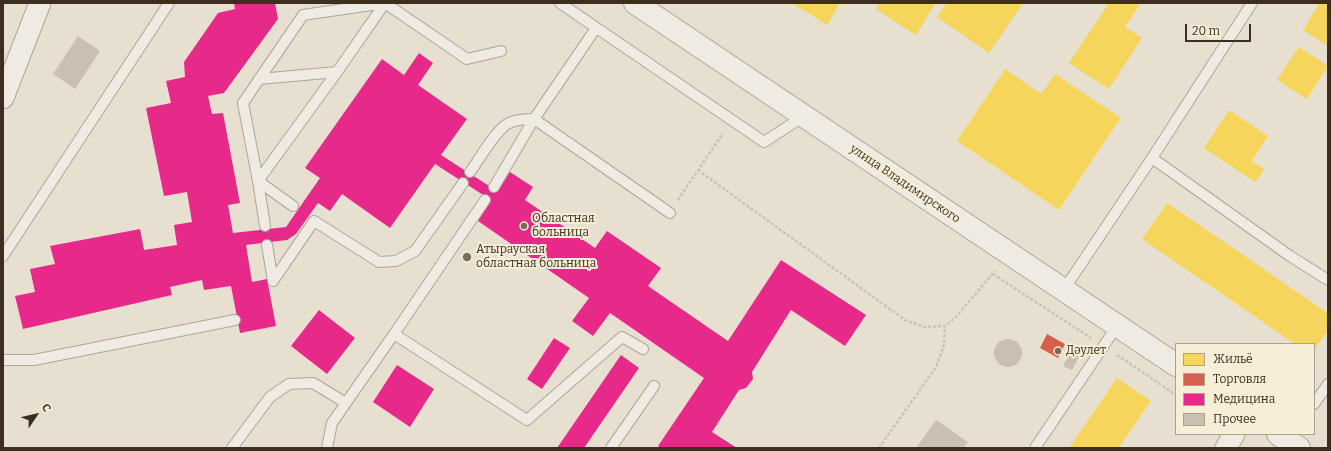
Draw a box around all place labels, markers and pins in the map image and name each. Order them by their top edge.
place label: Областная больница [532,212,595,240]
marker: Областная больница [519,221,529,231]
place label: Атырауская областная больница [476,243,596,271]
marker: Атырауская областная больница [461,251,473,263]
place label: Дәулет [1066,344,1106,358]
marker: Дәулет [1053,346,1063,356]

